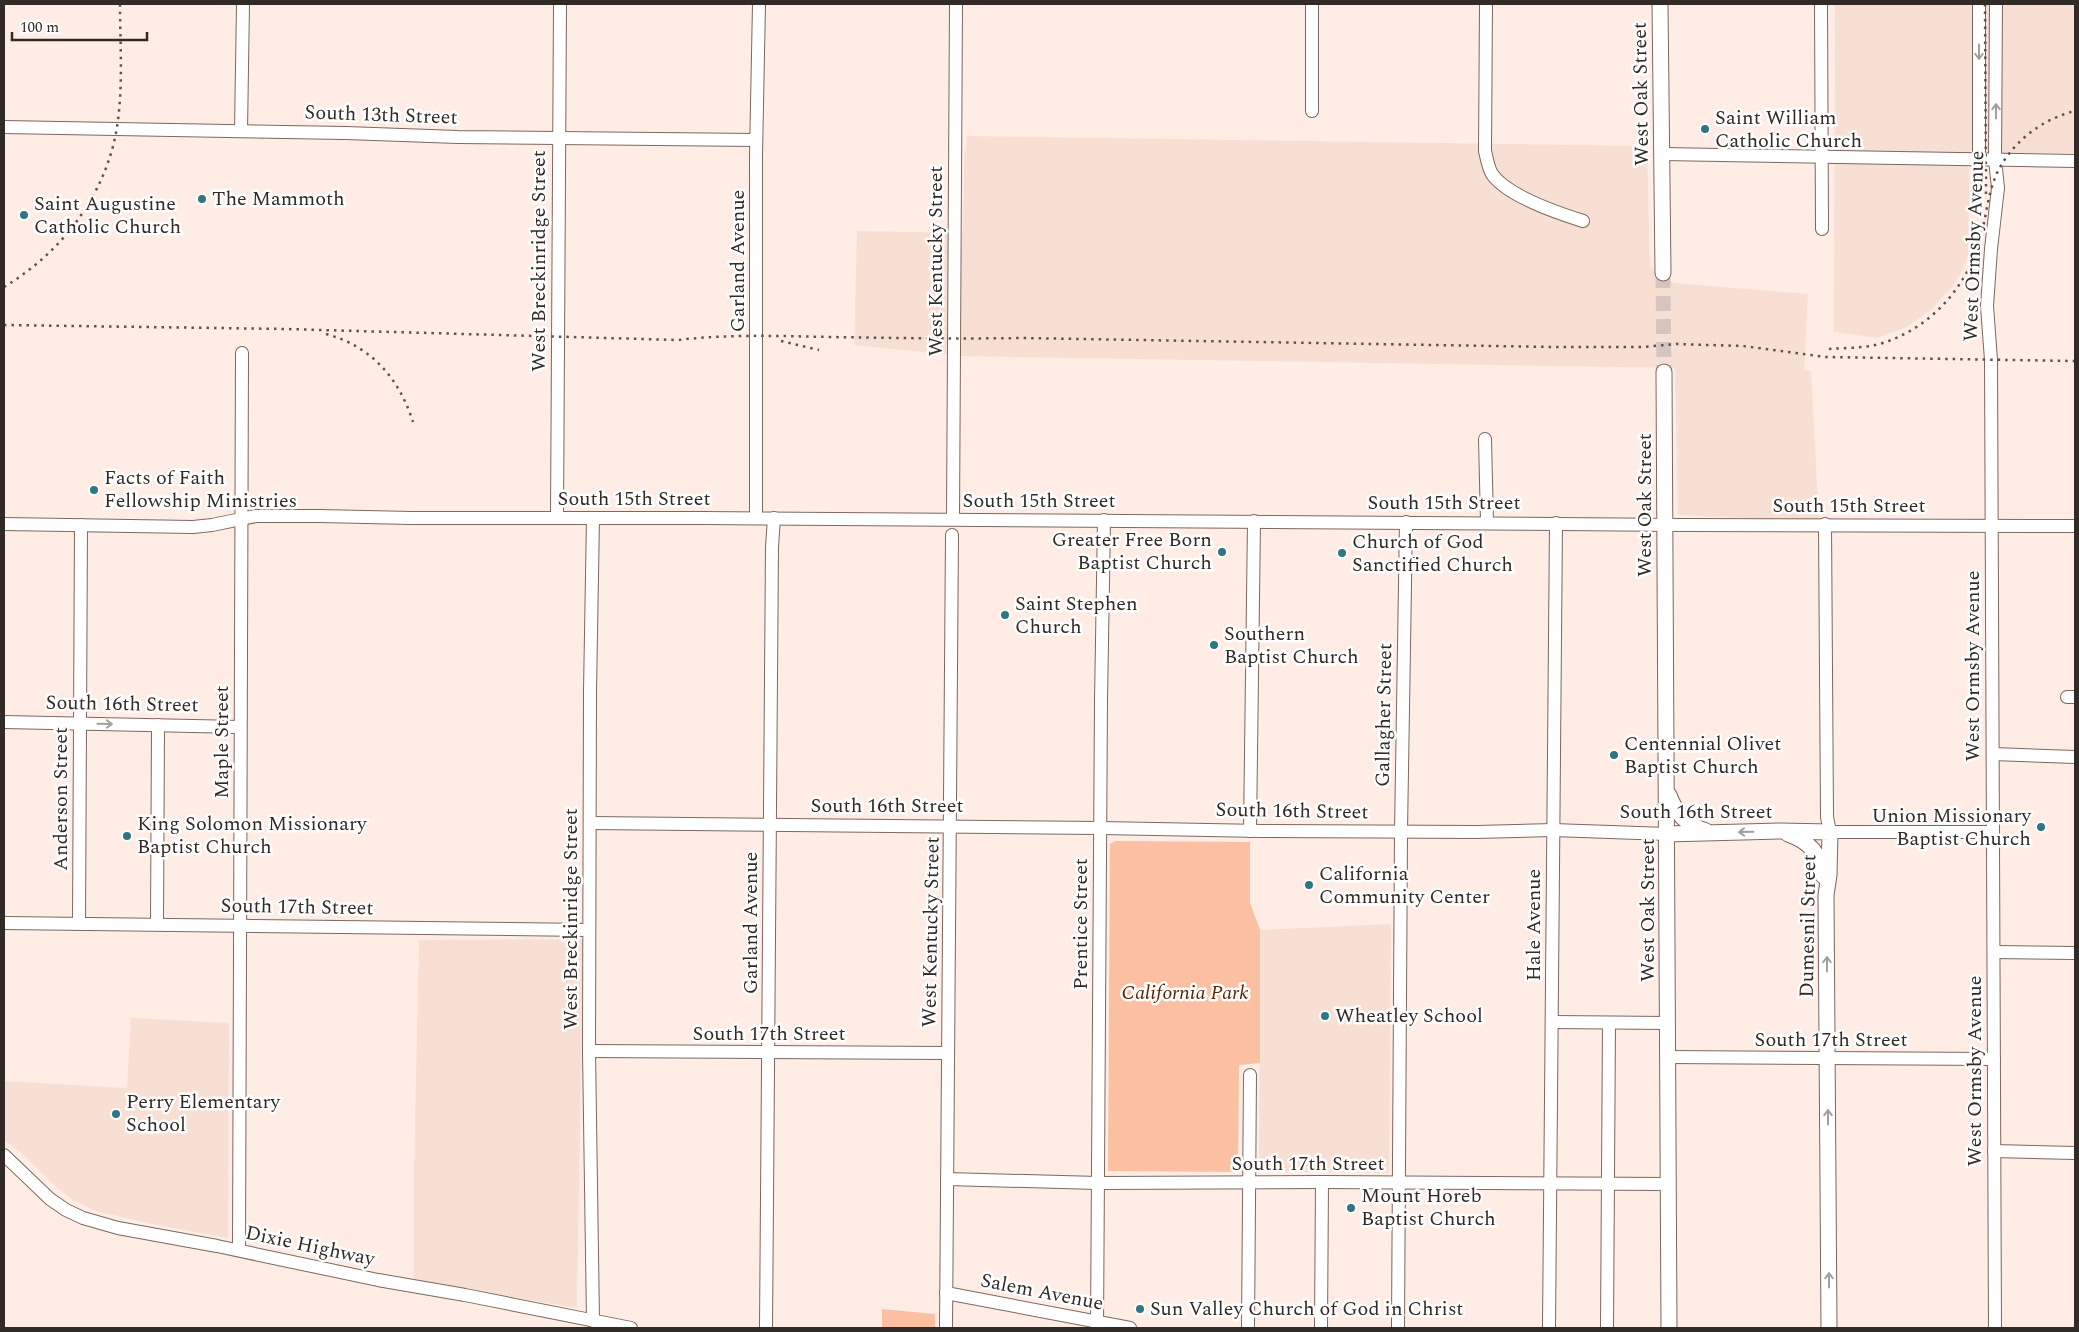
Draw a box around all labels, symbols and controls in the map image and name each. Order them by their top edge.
scale bar [12,10,148,42]
text: 100 m [20,16,59,39]
street label: West Oak Street [1625,22,1657,166]
one-way arrow [1974,44,1984,60]
street label: South 13th Street [304,97,458,133]
place label: Saint William Catholic Church [1715,103,1862,156]
one-way arrow [1991,103,2001,120]
marker: Saint William Catholic Church [1699,123,1711,135]
street label: West Breckinridge Street [524,150,554,372]
street label: West Ormsby Avenue [1956,150,1992,342]
street label: West Kentucky Street [921,166,951,356]
place label: The Mammoth [212,184,345,214]
place label: Saint Augustine Catholic Church [34,189,181,242]
street label: Garland Avenue [723,190,753,332]
marker: The Mammoth [196,193,208,205]
marker: Saint Augustine Catholic Church [18,209,30,221]
street label: West Oak Street [1630,433,1660,577]
place label: Facts of Faith Fellowship Ministries [104,463,297,516]
marker: Facts of Faith Fellowship Ministries [88,484,100,496]
street label: South 15th Street [558,484,710,514]
street label: South 15th Street [963,486,1115,516]
street label: South 15th Street [1368,488,1520,518]
street label: South 15th Street [1773,491,1925,521]
place label: Greater Free Born Baptist Church [1052,525,1212,578]
place label: Church of God Sanctified Church [1352,527,1513,580]
marker: Greater Free Born Baptist Church [1216,546,1228,558]
marker: Church of God Sanctified Church [1336,547,1348,559]
street label: West Ormsby Avenue [1958,571,1988,761]
place label: Saint Stephen Church [1015,589,1138,642]
marker: Saint Stephen Church [999,609,1011,621]
place label: Southern Baptist Church [1224,619,1359,672]
marker: Southern Baptist Church [1208,639,1220,651]
street label: Gallagher Street [1368,643,1400,787]
street label: Maple Street [207,685,237,799]
street label: South 16th Street [45,688,199,720]
one-way arrow [96,719,113,729]
street label: Anderson Street [46,727,76,871]
place label: Centennial Olivet Baptist Church [1624,729,1781,782]
marker: Centennial Olivet Baptist Church [1608,749,1620,761]
street label: South 16th Street [811,791,963,821]
street label: South 16th Street [1215,795,1369,827]
street label: South 16th Street [1620,797,1772,827]
place label: Union Missionary Baptist Church [1872,801,2032,854]
street label: West Breckinridge Street [556,808,586,1030]
place label: King Solomon Missionary Baptist Church [137,809,368,862]
marker: Union Missionary Baptist Church [2035,821,2047,833]
one-way arrow [1738,827,1754,836]
marker: King Solomon Missionary Baptist Church [121,830,133,842]
street label: West Kentucky Street [914,836,948,1028]
street label: West Oak Street [1633,838,1663,982]
street label: Garland Avenue [736,852,766,994]
street label: Dumesnil Street [1792,854,1824,998]
street label: Prentice Street [1066,858,1096,990]
place label: California Community Center [1319,859,1490,912]
street label: Hale Avenue [1519,869,1549,981]
marker: California Community Center [1303,879,1315,891]
street label: South 17th Street [220,891,374,923]
one-way arrow [1822,956,1832,972]
street label: West Ormsby Avenue [1960,976,1990,1166]
park label: California Park [1122,978,1249,1008]
place label: Wheatley School [1335,1001,1483,1031]
marker: Wheatley School [1319,1010,1331,1022]
street label: South 17th Street [693,1019,845,1049]
street label: South 17th Street [1755,1025,1907,1055]
place label: Perry Elementary School [126,1087,281,1140]
marker: Perry Elementary School [110,1108,122,1120]
one-way arrow [1823,1109,1833,1126]
street label: South 17th Street [1232,1149,1384,1179]
place label: Mount Horeb Baptist Church [1361,1181,1496,1234]
marker: Mount Horeb Baptist Church [1345,1202,1357,1214]
street label: Dixie Highway [243,1218,379,1275]
street label: Salem Avenue [978,1265,1106,1319]
one-way arrow [1824,1272,1834,1288]
place label: Sun Valley Church of God in Christ [1150,1294,1463,1324]
marker: Sun Valley Church of God in Christ [1134,1303,1146,1315]

